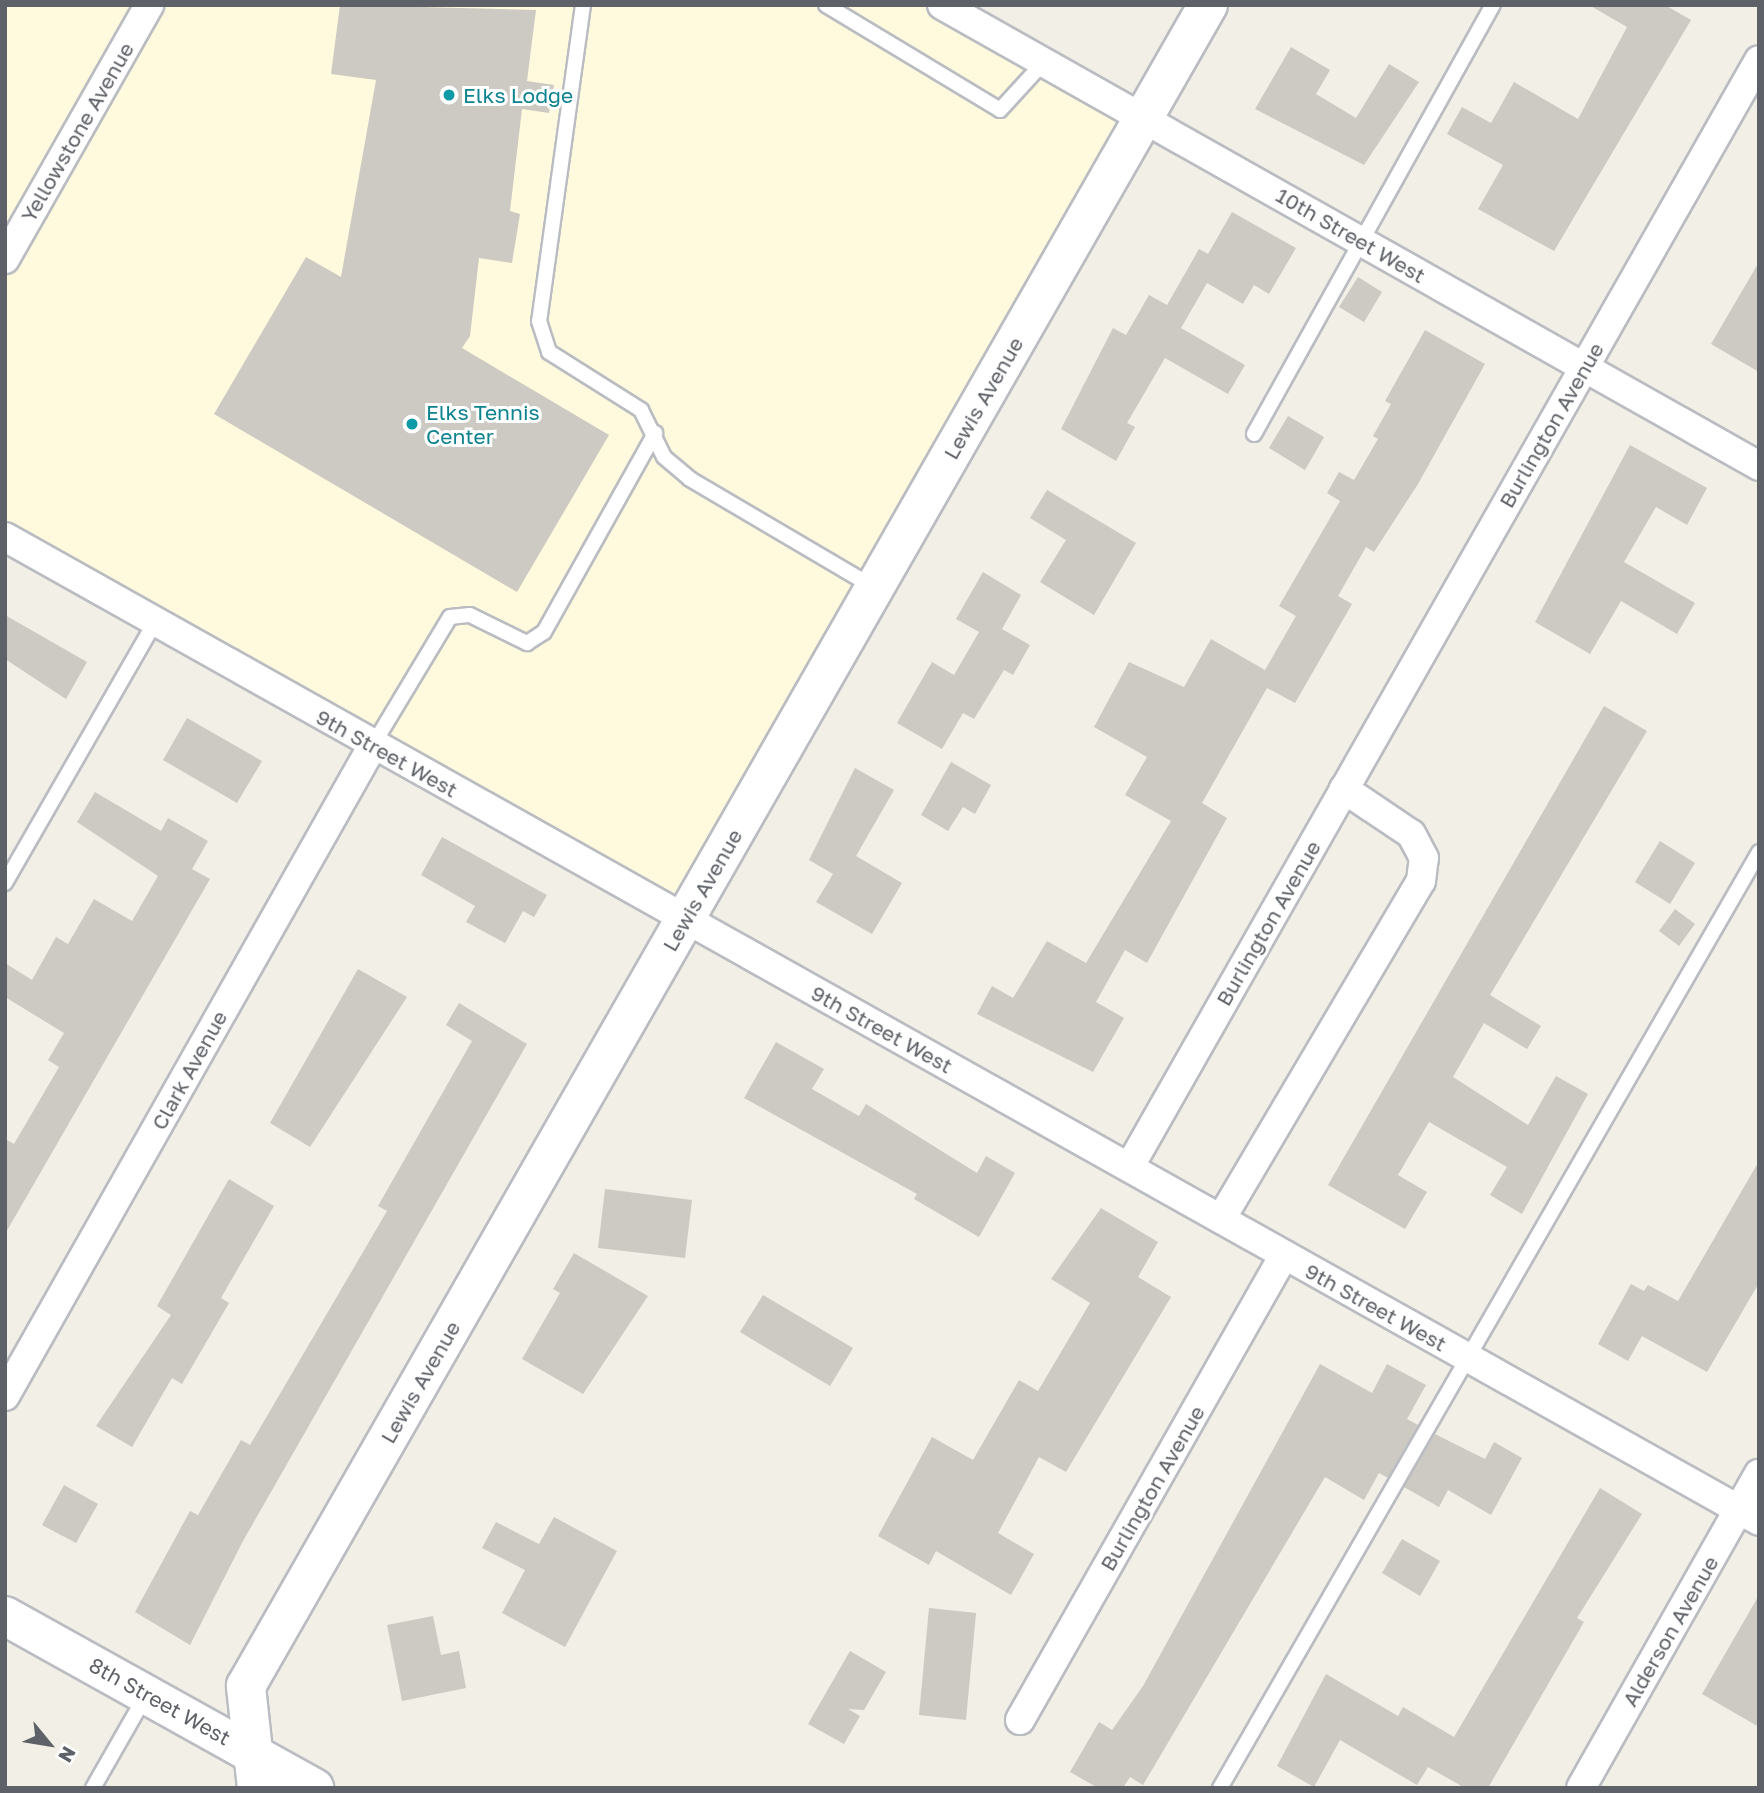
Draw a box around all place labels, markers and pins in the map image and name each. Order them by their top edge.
place label: Elks Lodge [463,82,573,108]
marker: Elks Lodge [441,87,457,103]
place label: Elks Tennis Center [426,399,540,449]
marker: Elks Tennis Center [404,416,420,432]

